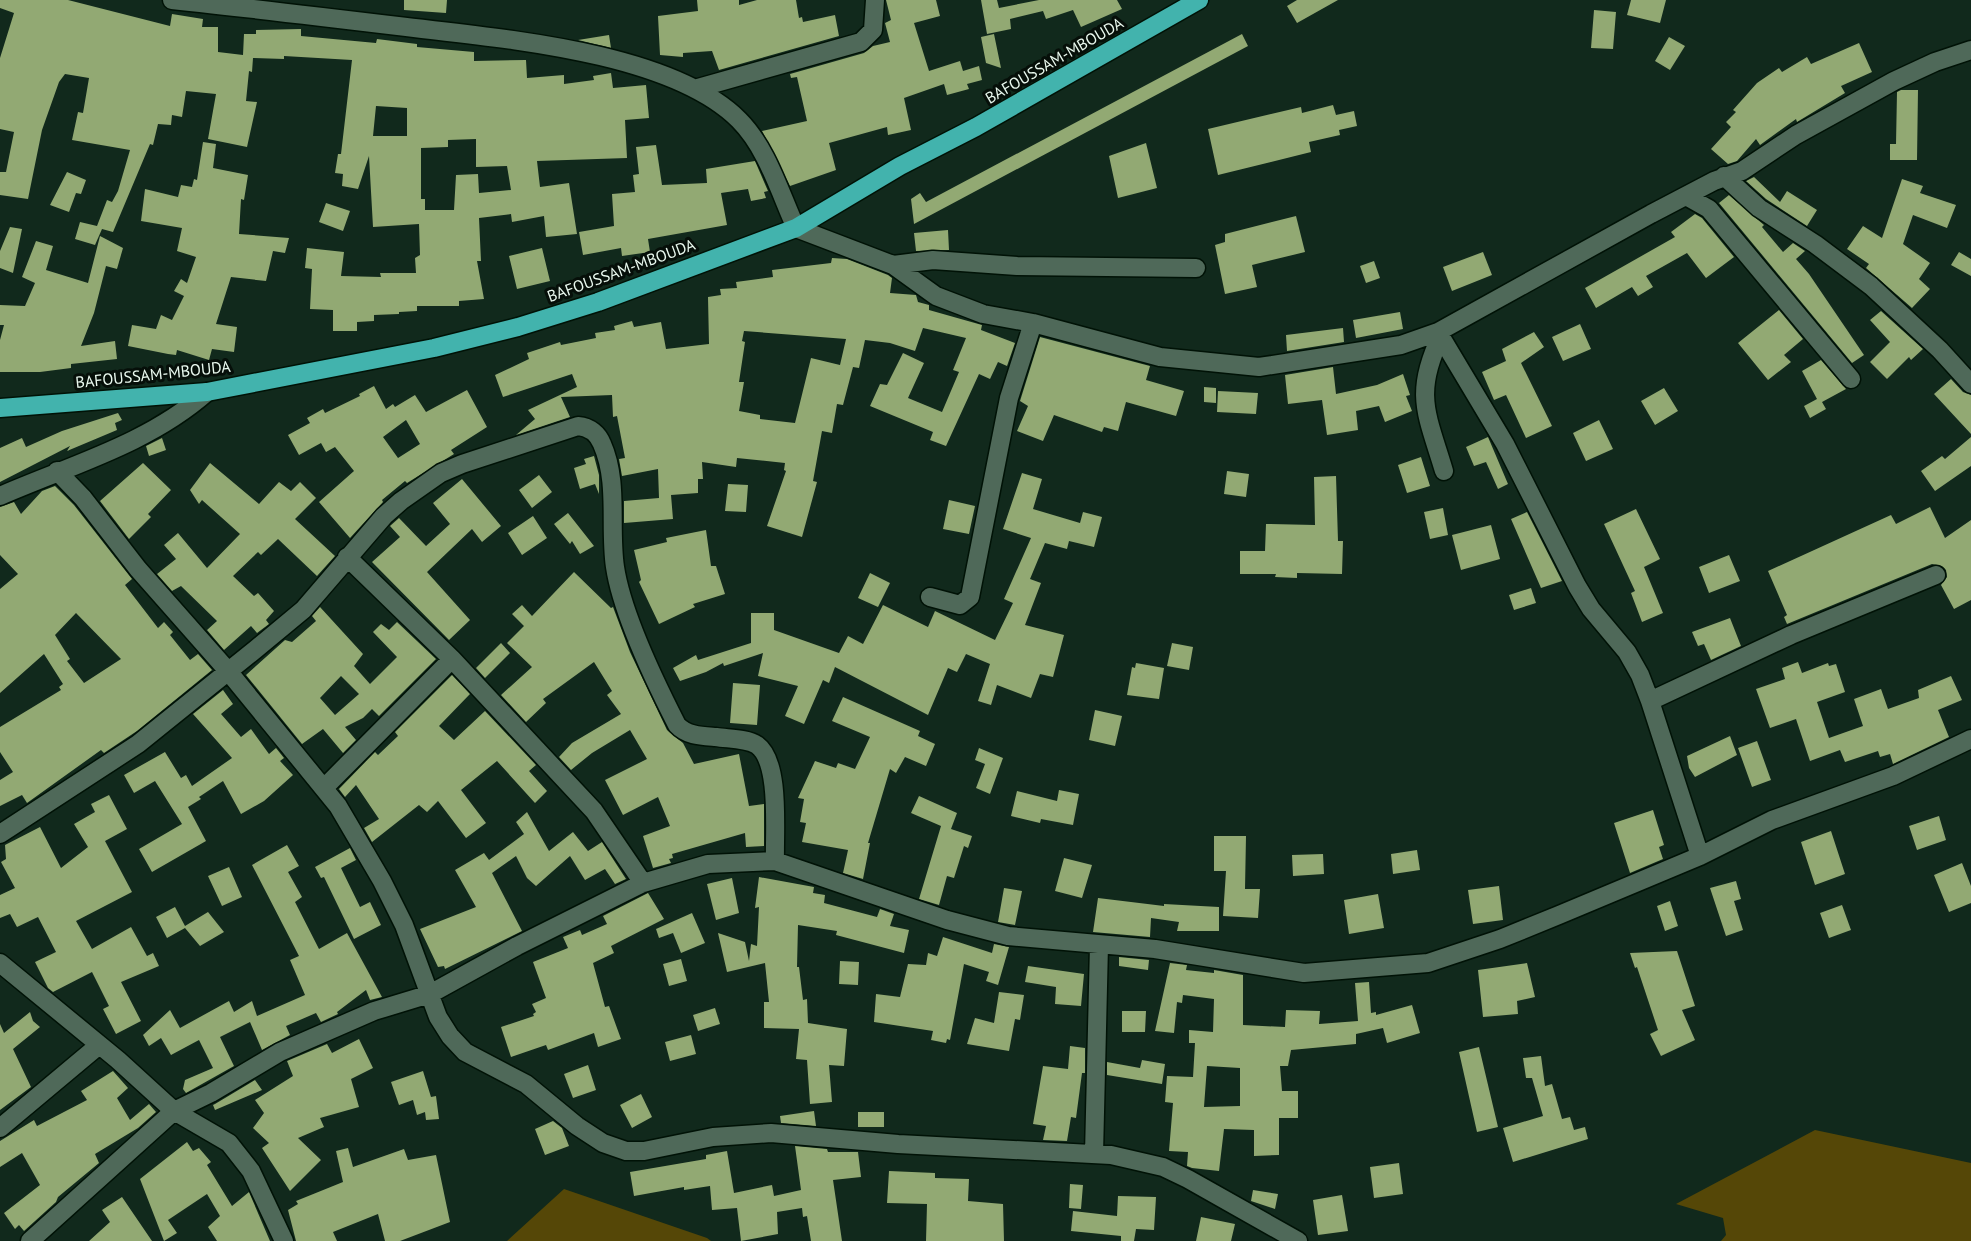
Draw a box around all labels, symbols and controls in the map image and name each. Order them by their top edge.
street label: BAFOUSSAM-MBOUDA [981,12,1127,108]
street label: BAFOUSSAM-MBOUDA [544,234,698,306]
street label: BAFOUSSAM-MBOUDA [74,356,232,392]

